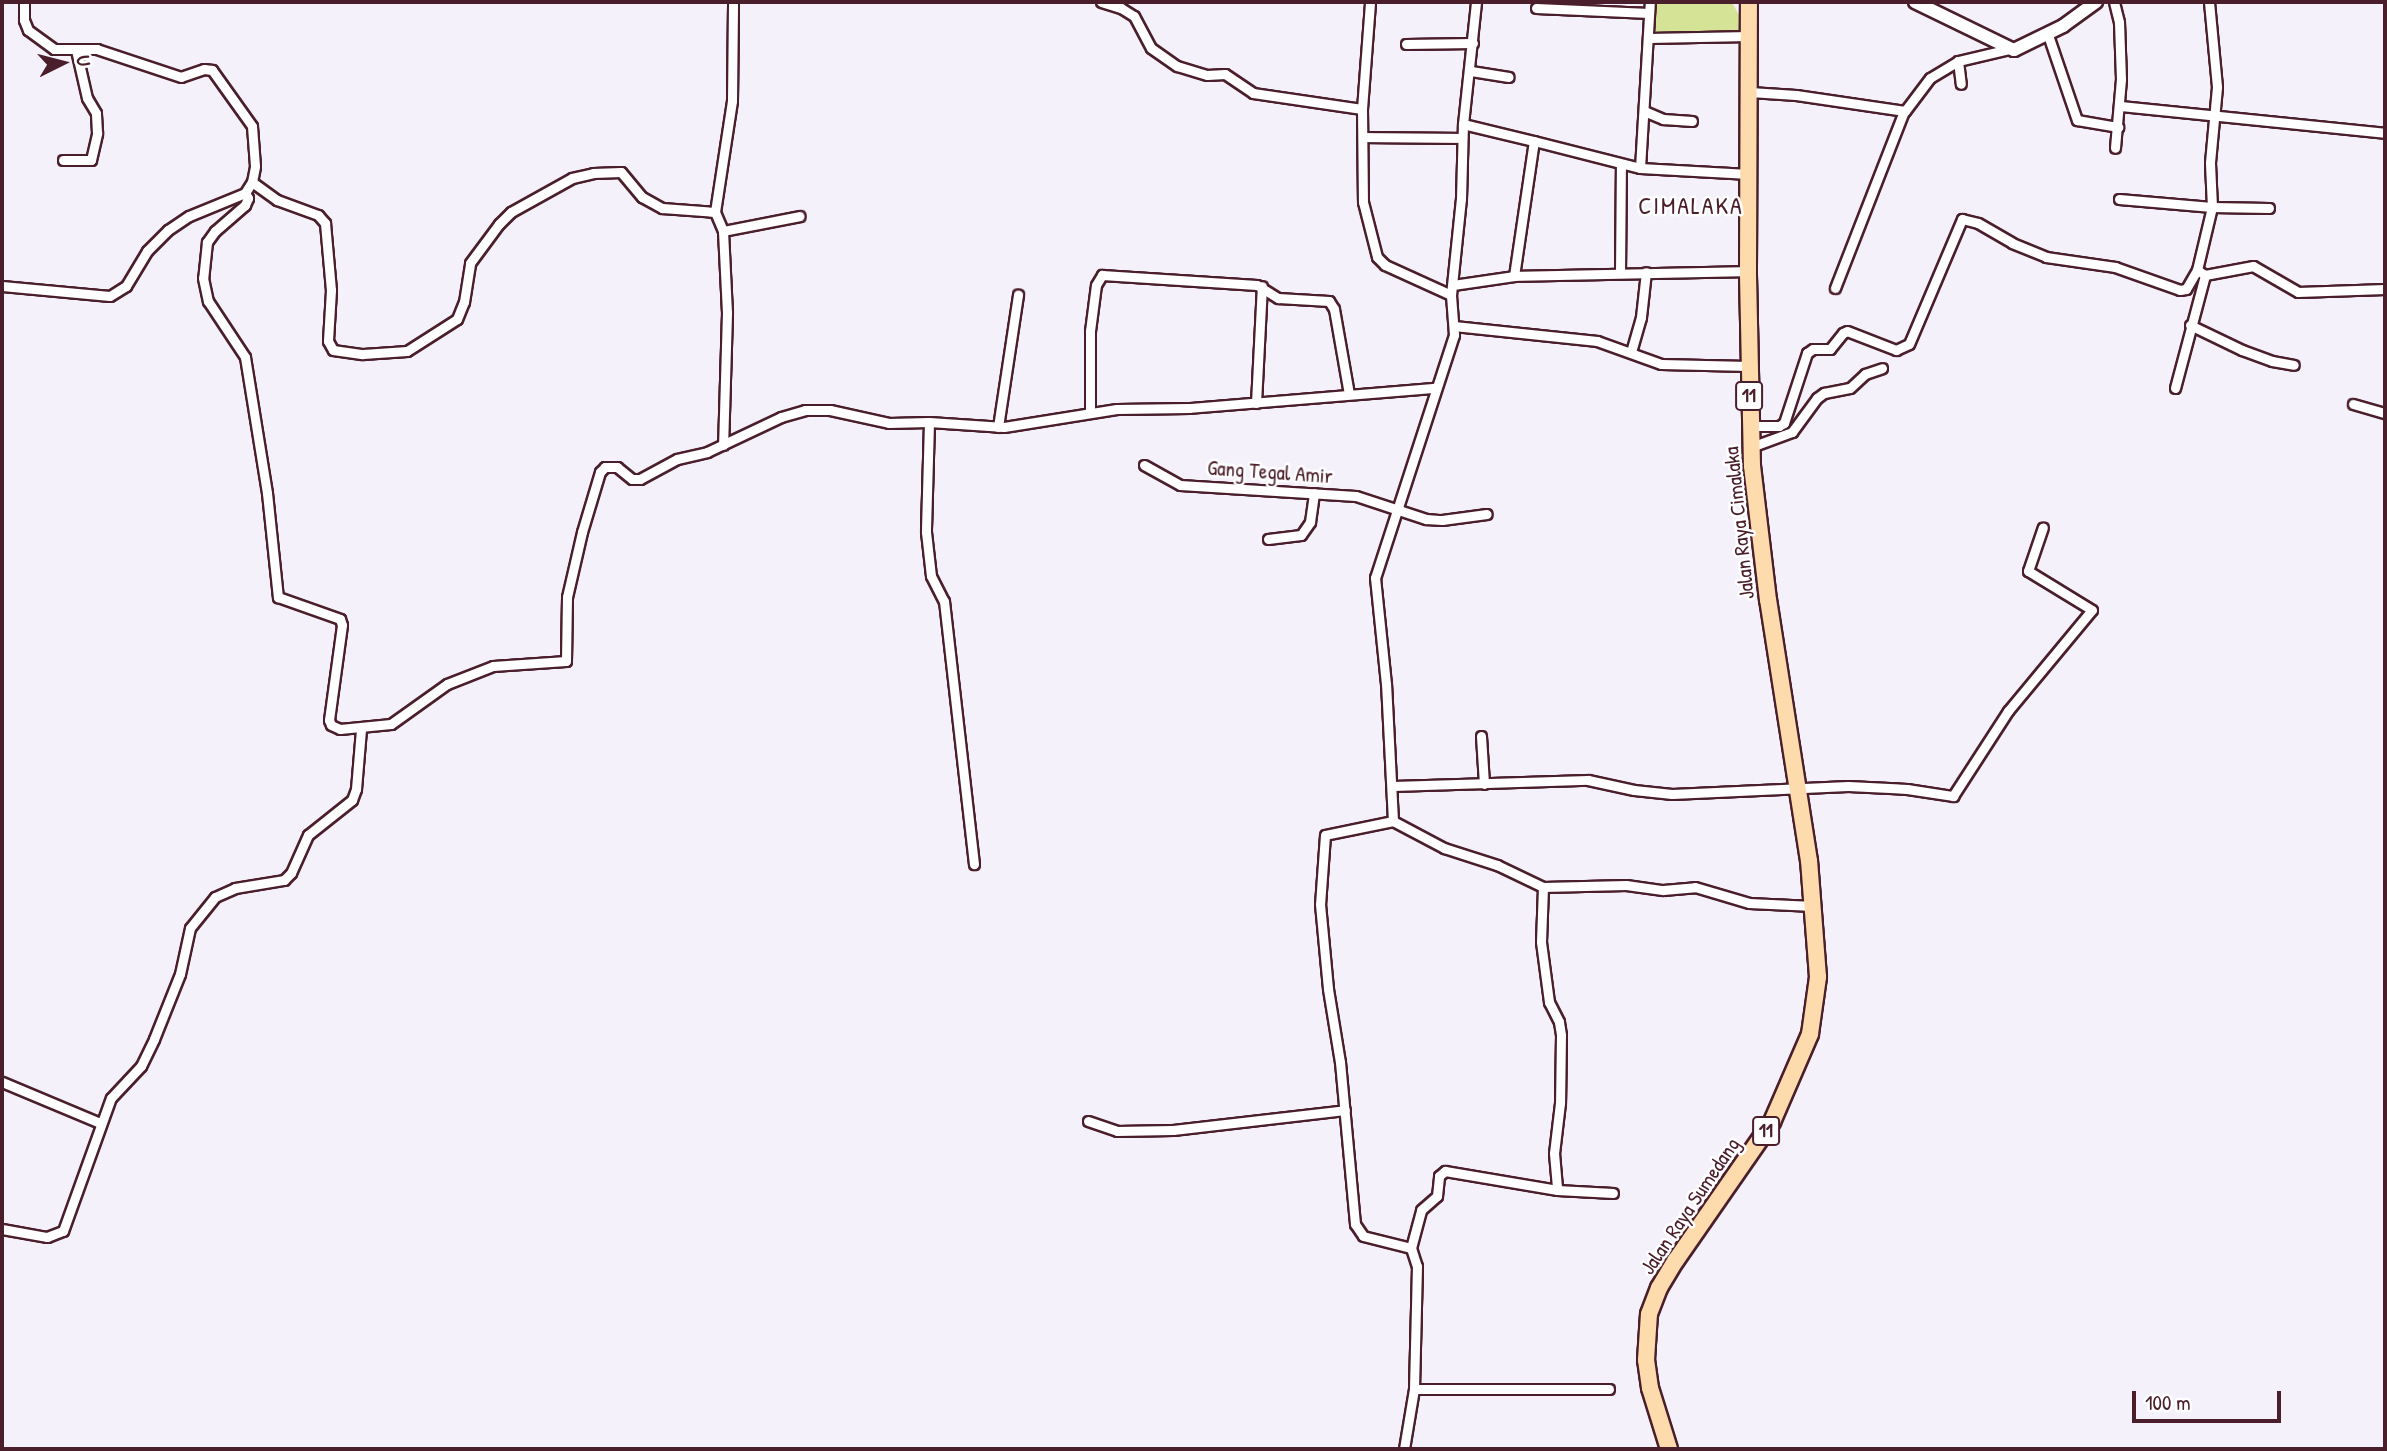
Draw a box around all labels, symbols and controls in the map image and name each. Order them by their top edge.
north arrow [28,28,98,98]
text: U [70,54,97,67]
district label: CIMALAKA [1639,192,1743,220]
road number: 11 [1735,380,1763,412]
street label: Jalan Raya Cimalaka [1718,445,1760,601]
street label: Gang Tegal Amir [1207,455,1333,489]
road number: 11 [1752,1116,1780,1147]
street label: Jalan Raya Sumedang [1635,1133,1745,1279]
scale bar [2135,1378,2284,1422]
text: 100 m [2145,1388,2191,1417]

